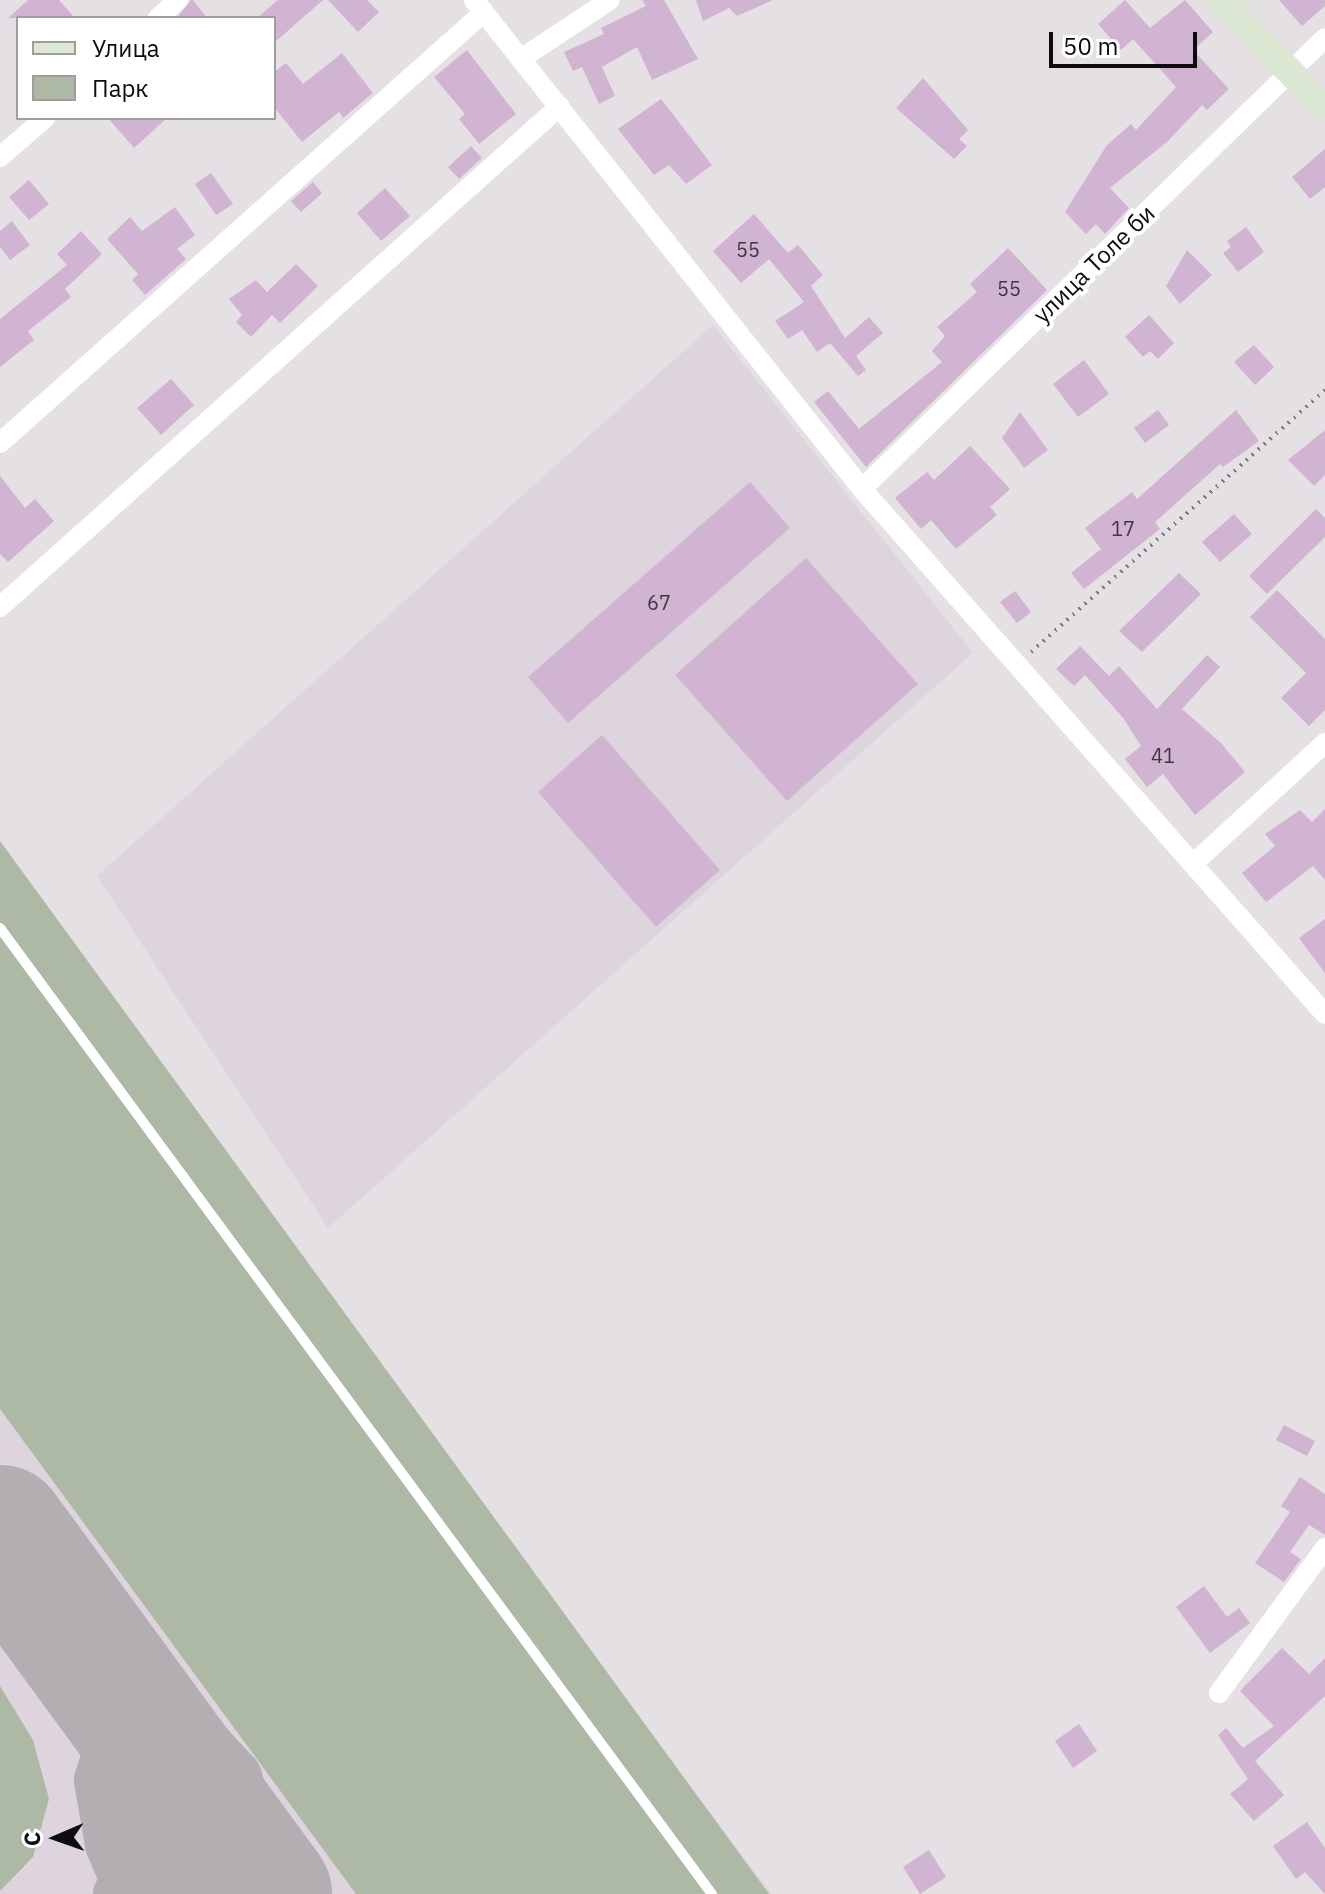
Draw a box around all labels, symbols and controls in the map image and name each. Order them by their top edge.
legend [16,16,276,120]
scale bar [1053,16,1201,66]
text: 50 m [1063,30,1118,62]
text: Улица [92,32,160,64]
text: Парк [92,72,149,104]
street label: улица Толе би [1027,199,1161,329]
house number: 55 [736,237,760,261]
house number: 55 [997,276,1021,300]
house number: 17 [1111,516,1135,540]
house number: 67 [647,590,671,614]
house number: 41 [1151,743,1175,767]
north arrow [16,1798,96,1878]
text: С [17,1831,46,1847]

